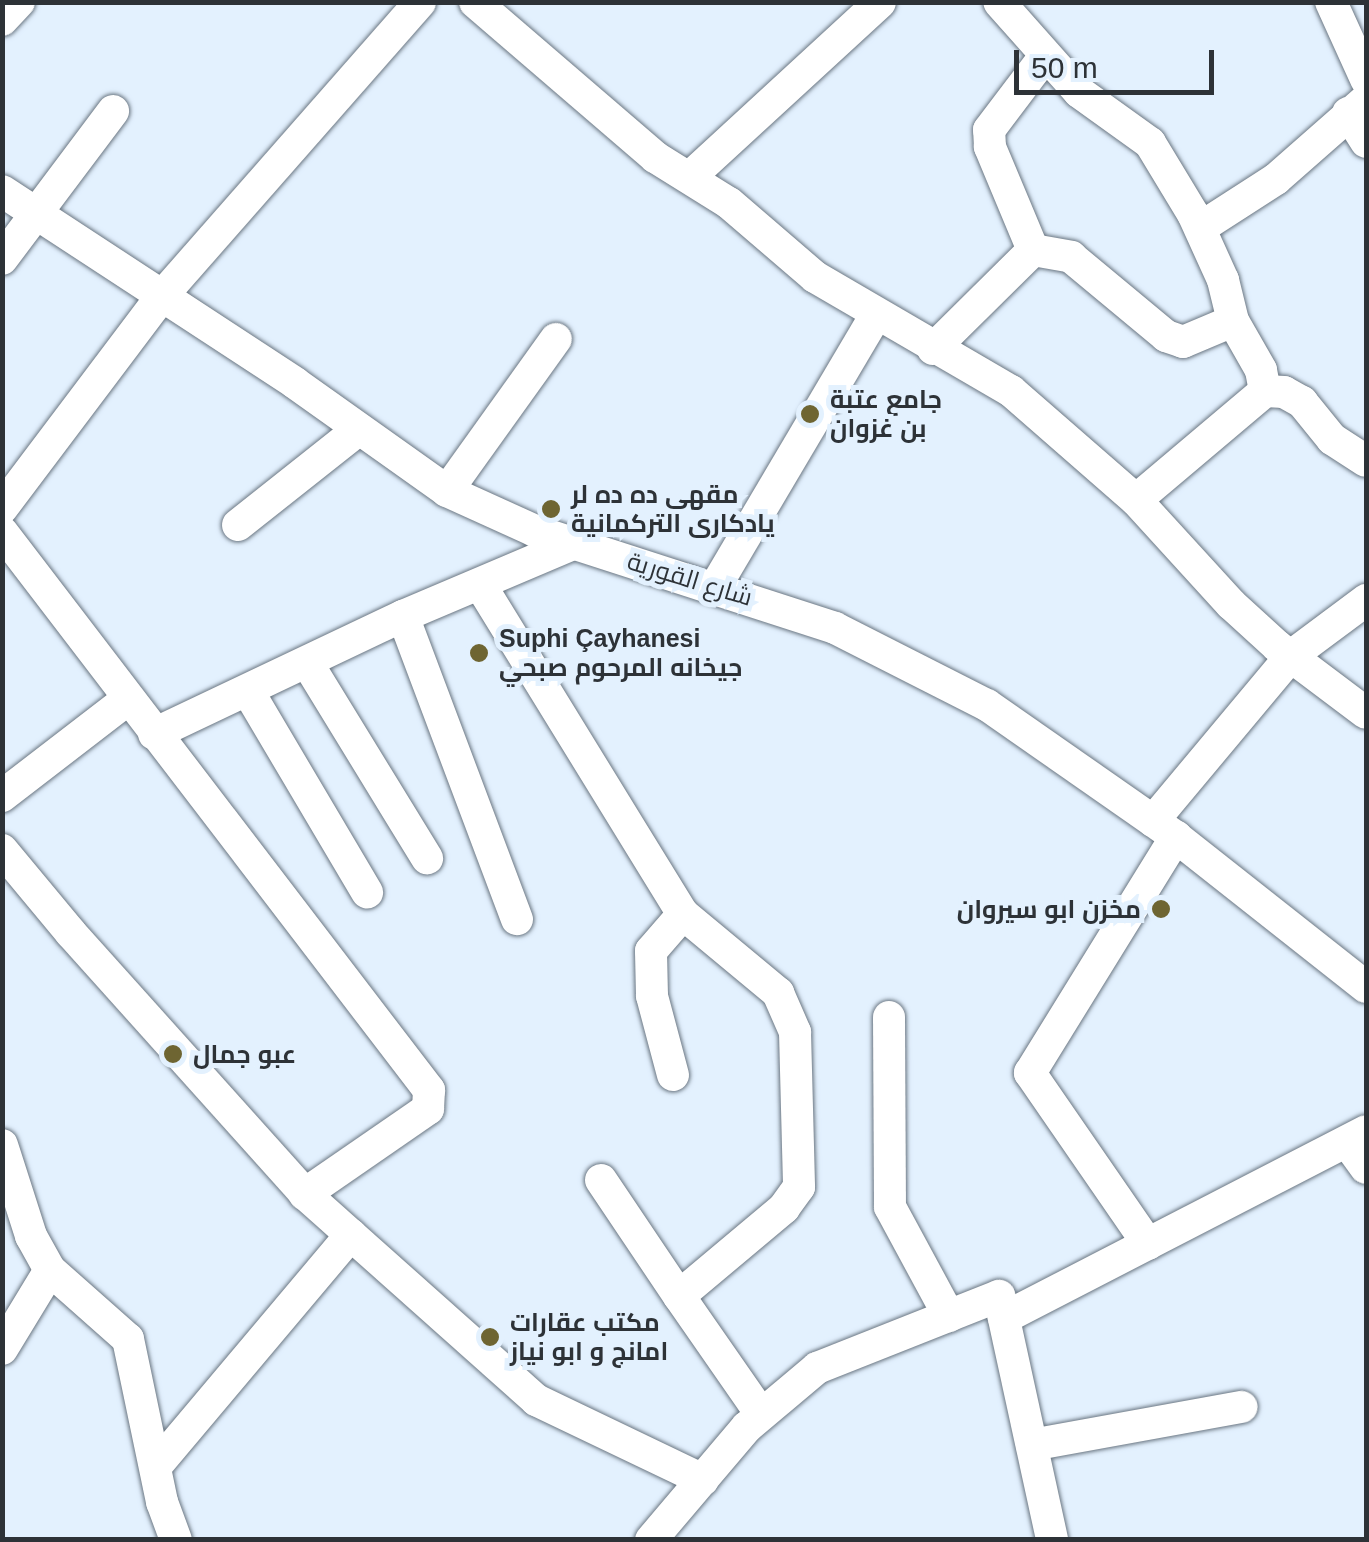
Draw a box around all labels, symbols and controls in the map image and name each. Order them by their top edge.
scale bar [1019,30,1219,92]
text: 50 m [1031,51,1098,84]
place label: جامع عتبة بن غزوان [830,385,942,444]
marker: جامع عتبة بن غزوان [799,403,821,425]
place label: مقهى ده ده لر يادكارى التركمانية [571,480,775,539]
marker: مقهى ده ده لر يادكارى التركمانية [540,498,562,520]
street label: شارع القورية [624,546,756,612]
place label: Suphi Çayhanesi جيخانه المرحوم صبحي [499,624,743,683]
marker: Suphi Çayhanesi جيخانه المرحوم صبحي [468,642,490,664]
place label: مخزن ابو سيروان [957,894,1141,924]
marker: مخزن ابو سيروان [1150,898,1172,920]
place label: عبو جمال [193,1039,296,1069]
marker: عبو جمال [162,1043,184,1065]
place label: مكتب عقارات امانج و ابو نياز [510,1308,668,1367]
marker: مكتب عقارات امانج و ابو نياز [479,1326,501,1348]

